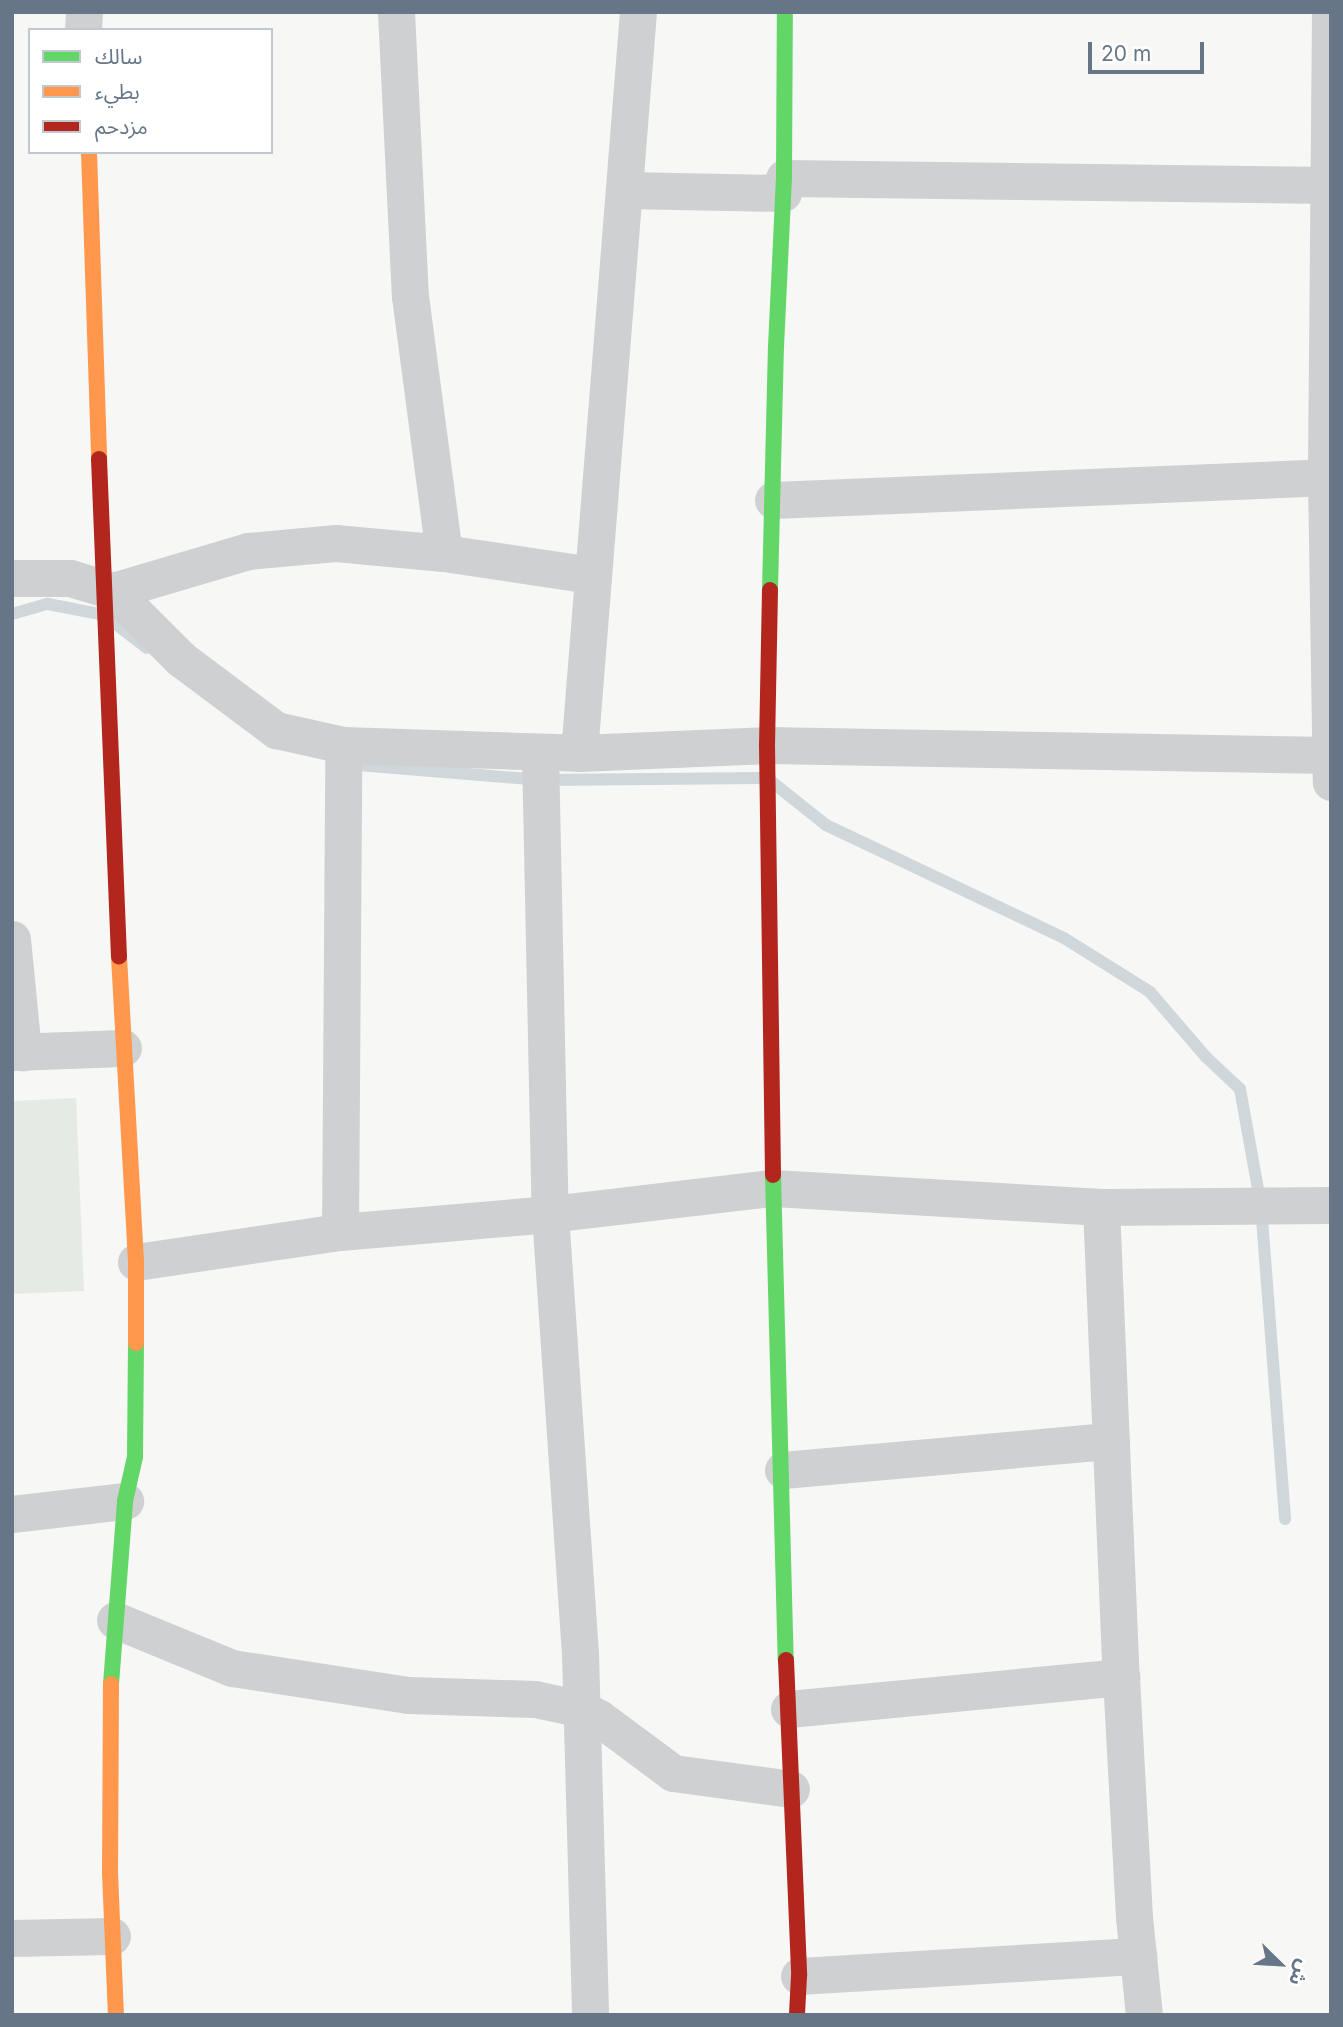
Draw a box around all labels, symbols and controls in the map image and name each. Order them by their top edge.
legend [28,28,273,154]
scale bar [1091,28,1206,72]
text: 20 m [1101,41,1151,66]
text: سالك [95,44,142,69]
text: بطيء [95,79,140,104]
text: مزدحم [95,114,148,139]
north arrow [1245,1929,1315,1999]
text: ش [1284,1956,1315,1989]

